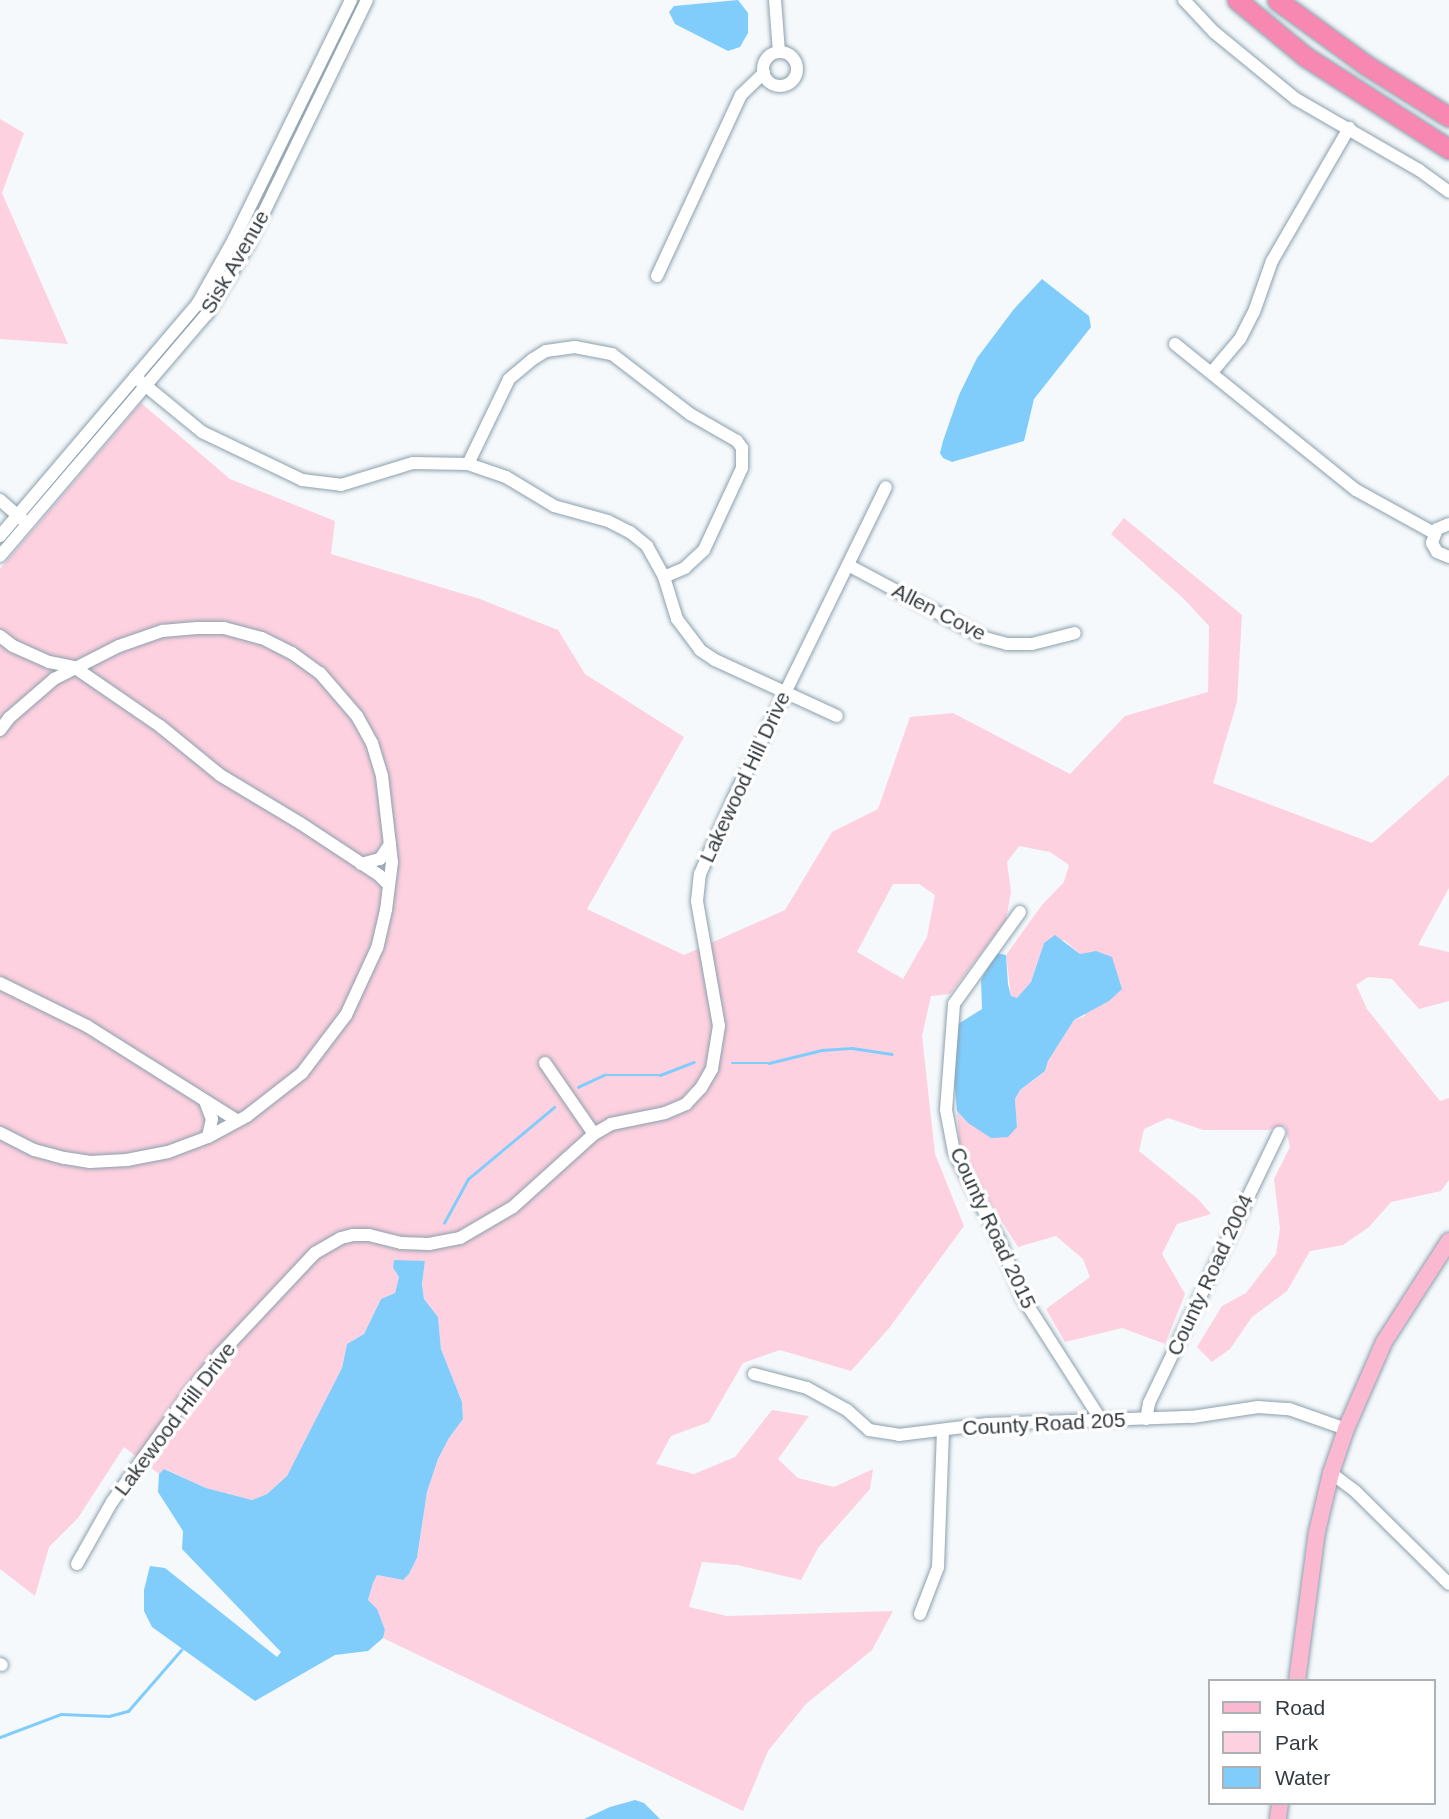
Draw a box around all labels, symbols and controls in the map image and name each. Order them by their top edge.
street label: Sisk Avenue [195,205,275,319]
street label: Allen Cove [888,578,990,646]
street label: Lakewood Hill Drive [694,688,796,866]
street label: County Road 2015 [945,1143,1041,1313]
street label: County Road 2004 [1162,1190,1258,1360]
street label: Lakewood Hill Drive [109,1337,241,1501]
street label: County Road 205 [962,1407,1126,1441]
legend [1208,1679,1435,1805]
text: Road [1275,1696,1325,1719]
text: Park [1275,1731,1318,1754]
text: Water [1275,1766,1330,1789]

